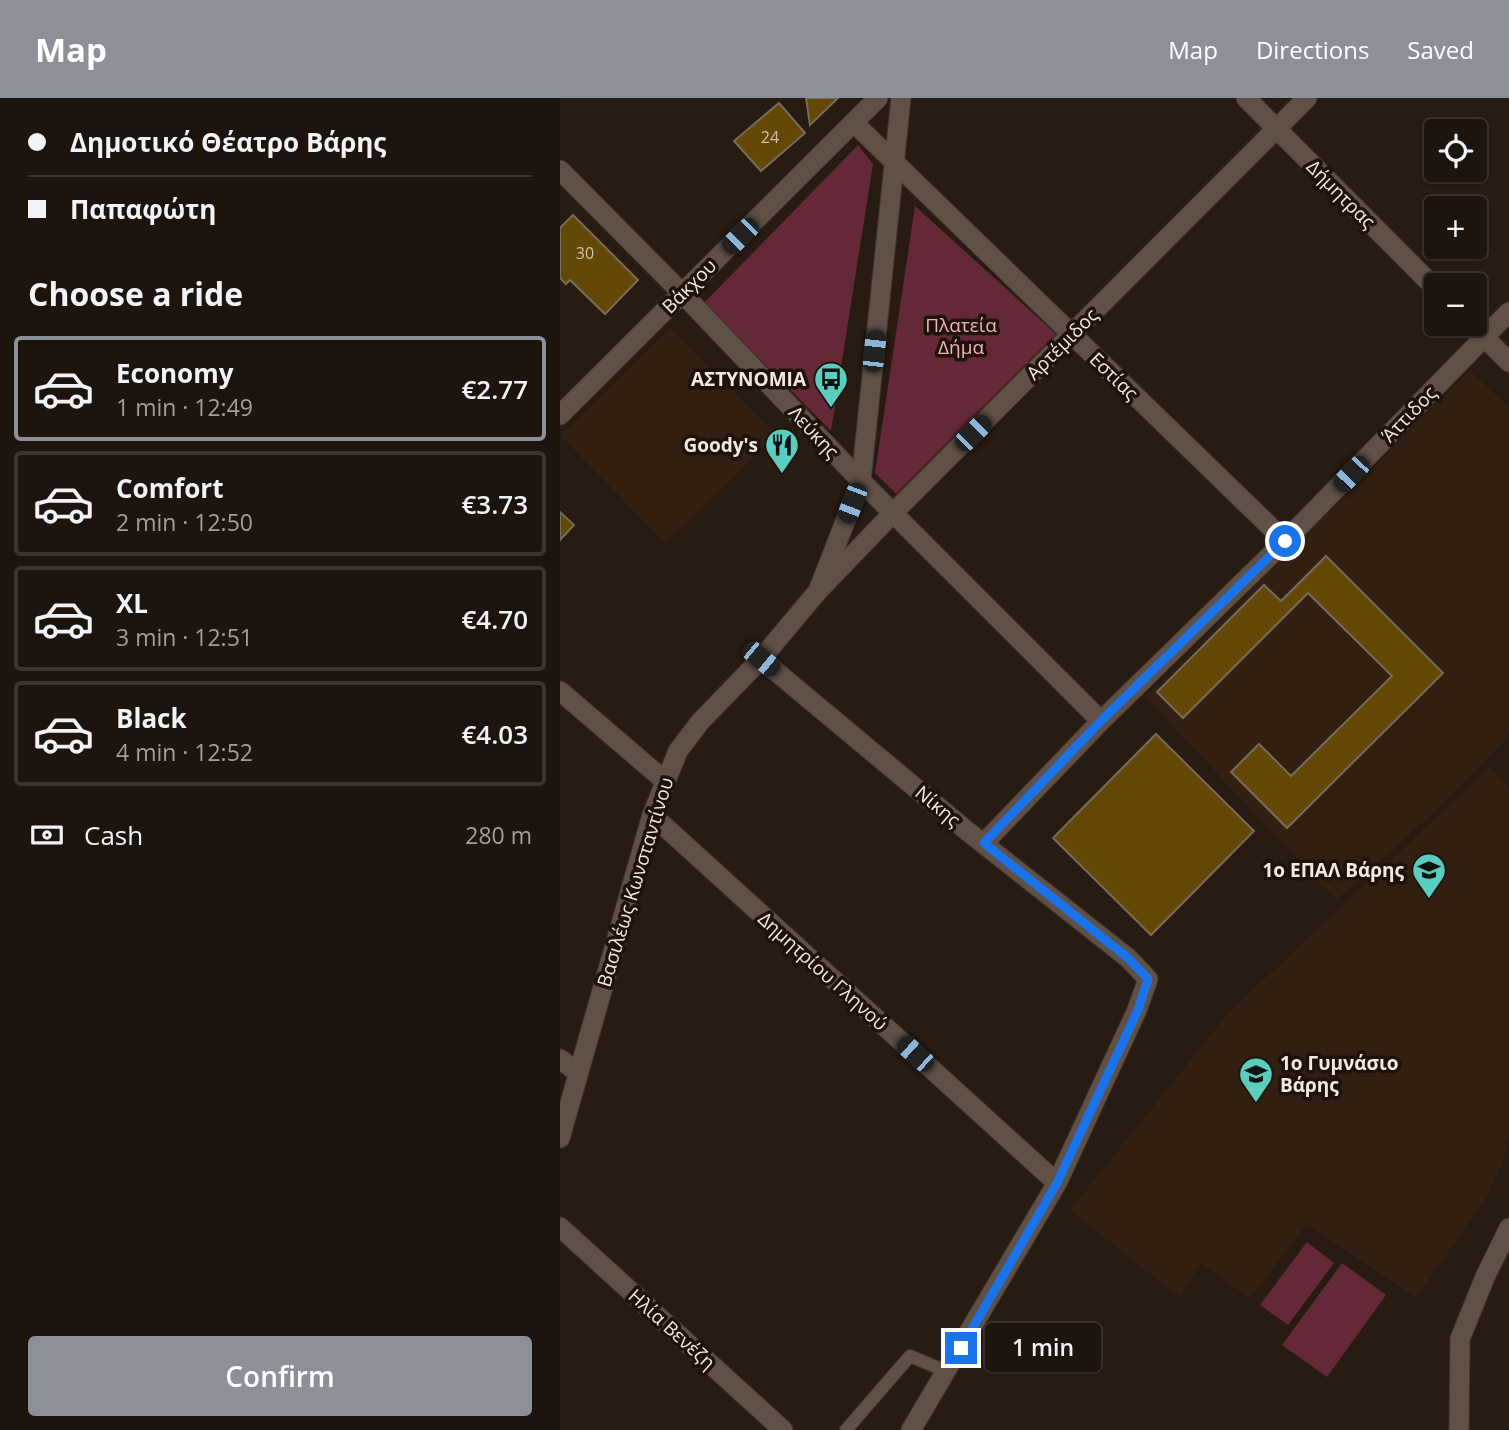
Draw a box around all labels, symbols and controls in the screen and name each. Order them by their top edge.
text: Map [35,27,107,72]
text: Map [1168,33,1218,66]
text: Directions [1256,33,1369,66]
text: Saved [1407,33,1474,66]
map controls [1424,119,1487,336]
button: locate [1424,119,1487,182]
text: Δημοτικό Θέατρο Βάρης [70,124,386,160]
house number: 24 [761,126,779,148]
street label: Δήμητρας [1301,154,1381,234]
text: Παπαφώτη [70,191,216,227]
button: + [1424,196,1487,259]
car [718,214,763,258]
house number: 30 [576,242,594,264]
street label: Βάκχου [656,253,722,319]
text: Choose a ride [28,272,243,315]
button: − [1424,273,1487,336]
street label: Αρτέμιδος [1020,302,1104,386]
park label: Πλατεία Δήμα [925,312,997,360]
car [862,329,887,373]
street label: Εστίας [1084,346,1144,406]
text: Economy [116,355,234,391]
icon: car [32,357,95,420]
bus stop icon: ΑΣΤΥΝΟΜΙΑ [812,360,850,409]
place label: ΑΣΤΥΝΟΜΙΑ [691,366,807,392]
text: €2.77 [461,371,528,407]
street label: Άττιδος [1376,380,1442,448]
text: 1 min · 12:49 [116,391,253,423]
street label: Λεύκης [783,400,845,464]
car [951,411,996,455]
restaurant icon: Goody's [763,426,801,475]
place label: Goody's [683,432,758,458]
car [1329,452,1374,496]
text: Comfort [116,470,223,506]
icon: car [32,472,95,535]
car [835,480,870,526]
text: €3.73 [461,486,528,522]
text: 2 min · 12:50 [116,506,253,538]
route start [1269,525,1301,557]
text: XL [116,585,148,621]
icon: car [32,587,95,650]
text: €4.70 [461,601,528,637]
text: 3 min · 12:51 [116,621,253,653]
car [739,637,784,681]
text: Black [116,700,187,736]
icon: car [32,702,95,765]
text: €4.03 [461,716,528,752]
text: 4 min · 12:52 [116,736,253,768]
street label: Βασιλέως Κωνσταντίνου [591,774,679,990]
street label: Νίκης [910,779,966,833]
icon: cash [28,816,66,854]
text: Cash [84,817,143,853]
text: 280 m [465,819,532,851]
school or university icon: 1ο ΕΠΑΛ Βάρης [1410,851,1448,900]
place label: 1ο ΕΠΑΛ Βάρης [1262,857,1405,883]
street label: Δημητρίου Γληνού [753,906,893,1036]
car [893,1032,938,1076]
place label: 1ο Γυμνάσιο Βάρης [1280,1050,1399,1098]
school or university icon: 1ο Γυμνάσιο Βάρης [1237,1055,1275,1104]
street label: Ηλία Βενέζη [623,1283,721,1375]
callout: 1 min [986,1324,1101,1372]
text: 1 min [1012,1331,1074,1363]
route end [945,1332,977,1364]
button: Confirm [28,1336,532,1416]

